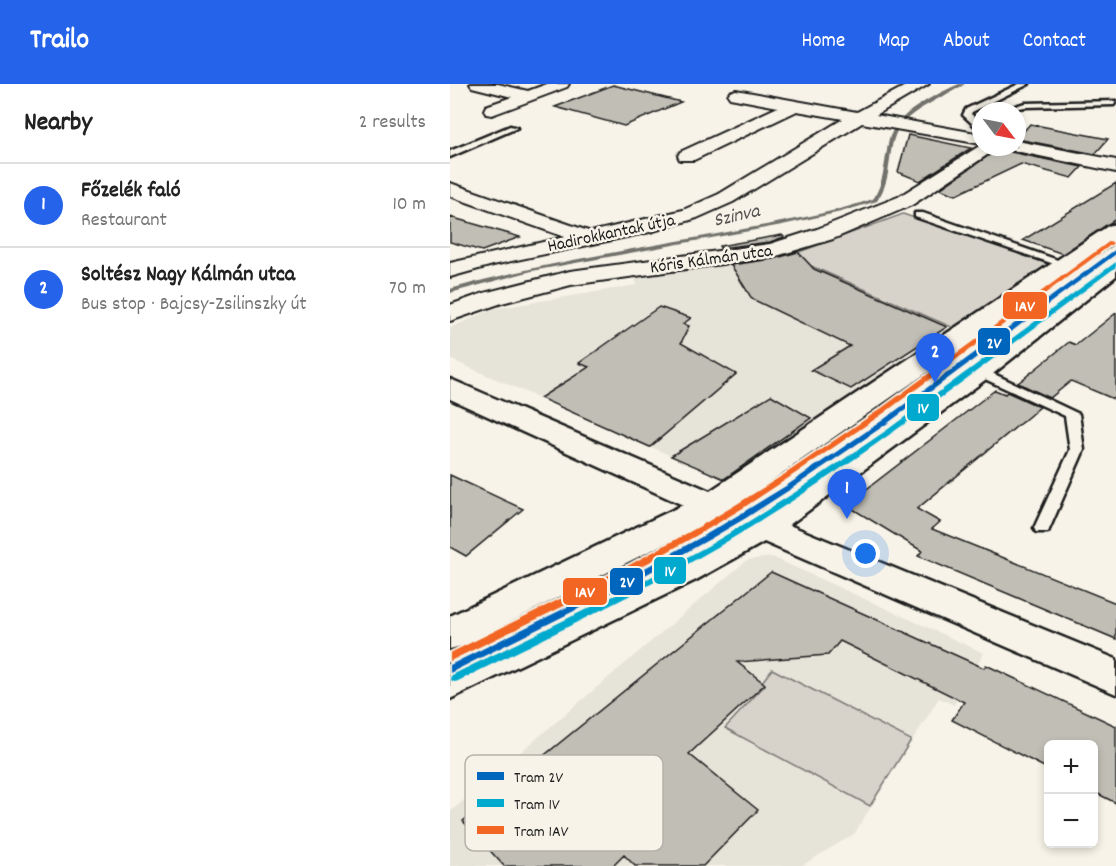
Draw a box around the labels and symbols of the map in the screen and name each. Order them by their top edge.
north arrow [972,102,1026,156]
water label: Szinva [711,198,764,236]
street label: Hadirokkantak útja [545,209,678,260]
street label: Kóris Kálmán utca [648,239,775,281]
line badge: 1AV [1002,291,1048,320]
text: 1AV [1015,296,1035,319]
line badge: 2V [977,327,1011,356]
text: 2V [987,333,1002,356]
pin: 2 [916,334,954,383]
line badge: 1V [906,393,940,422]
text: 1V [917,398,929,421]
pin: 1 [828,470,866,519]
your location [851,539,880,568]
line badge: 1V [653,556,687,585]
text: 1V [664,561,676,584]
line badge: 2V [609,567,644,596]
text: 2V [620,572,635,595]
line badge: 1AV [562,577,608,606]
text: 1AV [575,582,595,605]
legend [465,755,663,851]
text: Tram 2V [514,767,563,790]
text: Tram 1V [514,794,560,817]
text: Tram 1AV [514,821,569,844]

